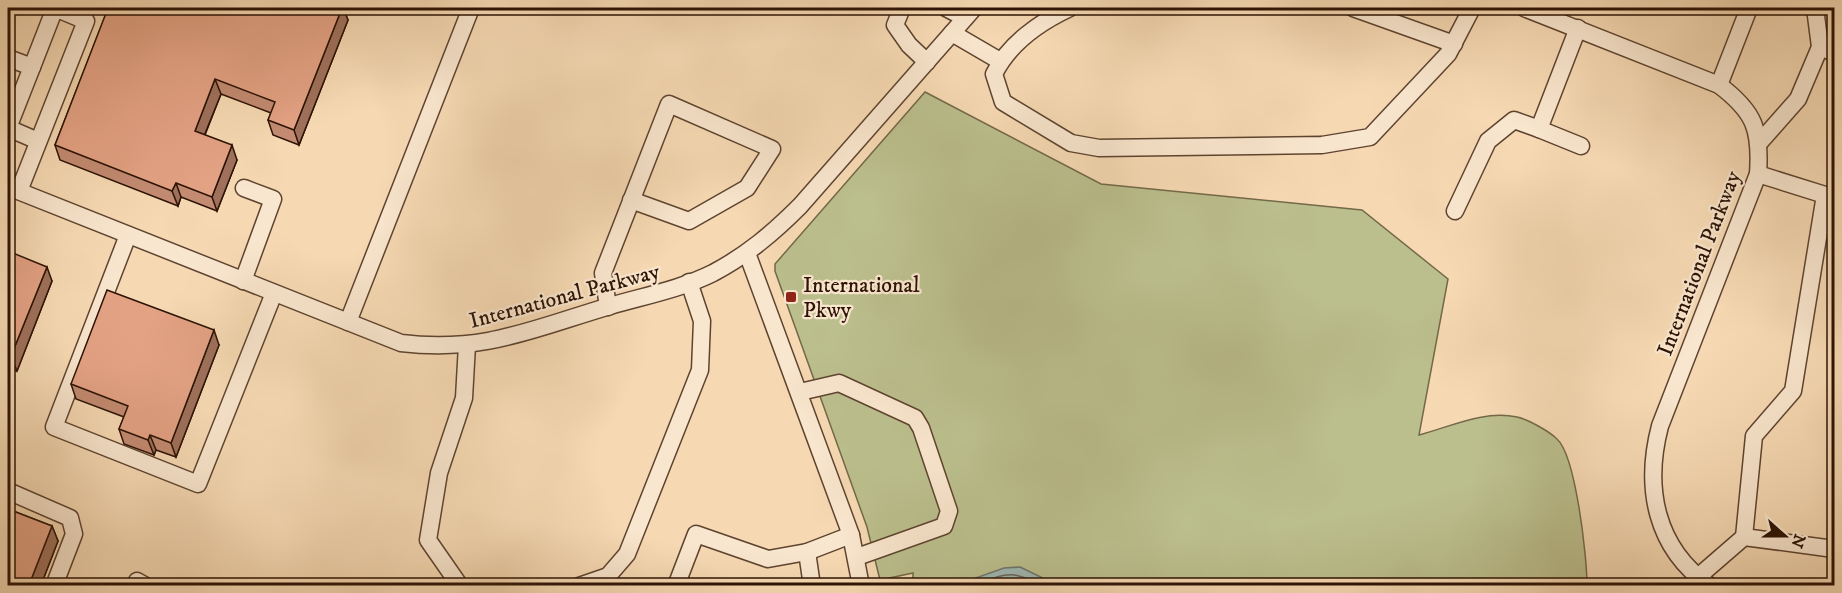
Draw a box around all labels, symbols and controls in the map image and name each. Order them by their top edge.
street label: International Parkway [1652,167,1747,360]
street label: International Parkway [466,258,663,335]
place label: International Pkwy [803,272,920,324]
marker: International Pkwy [784,290,798,304]
north arrow [1755,506,1815,566]
text: N [1786,531,1810,551]

